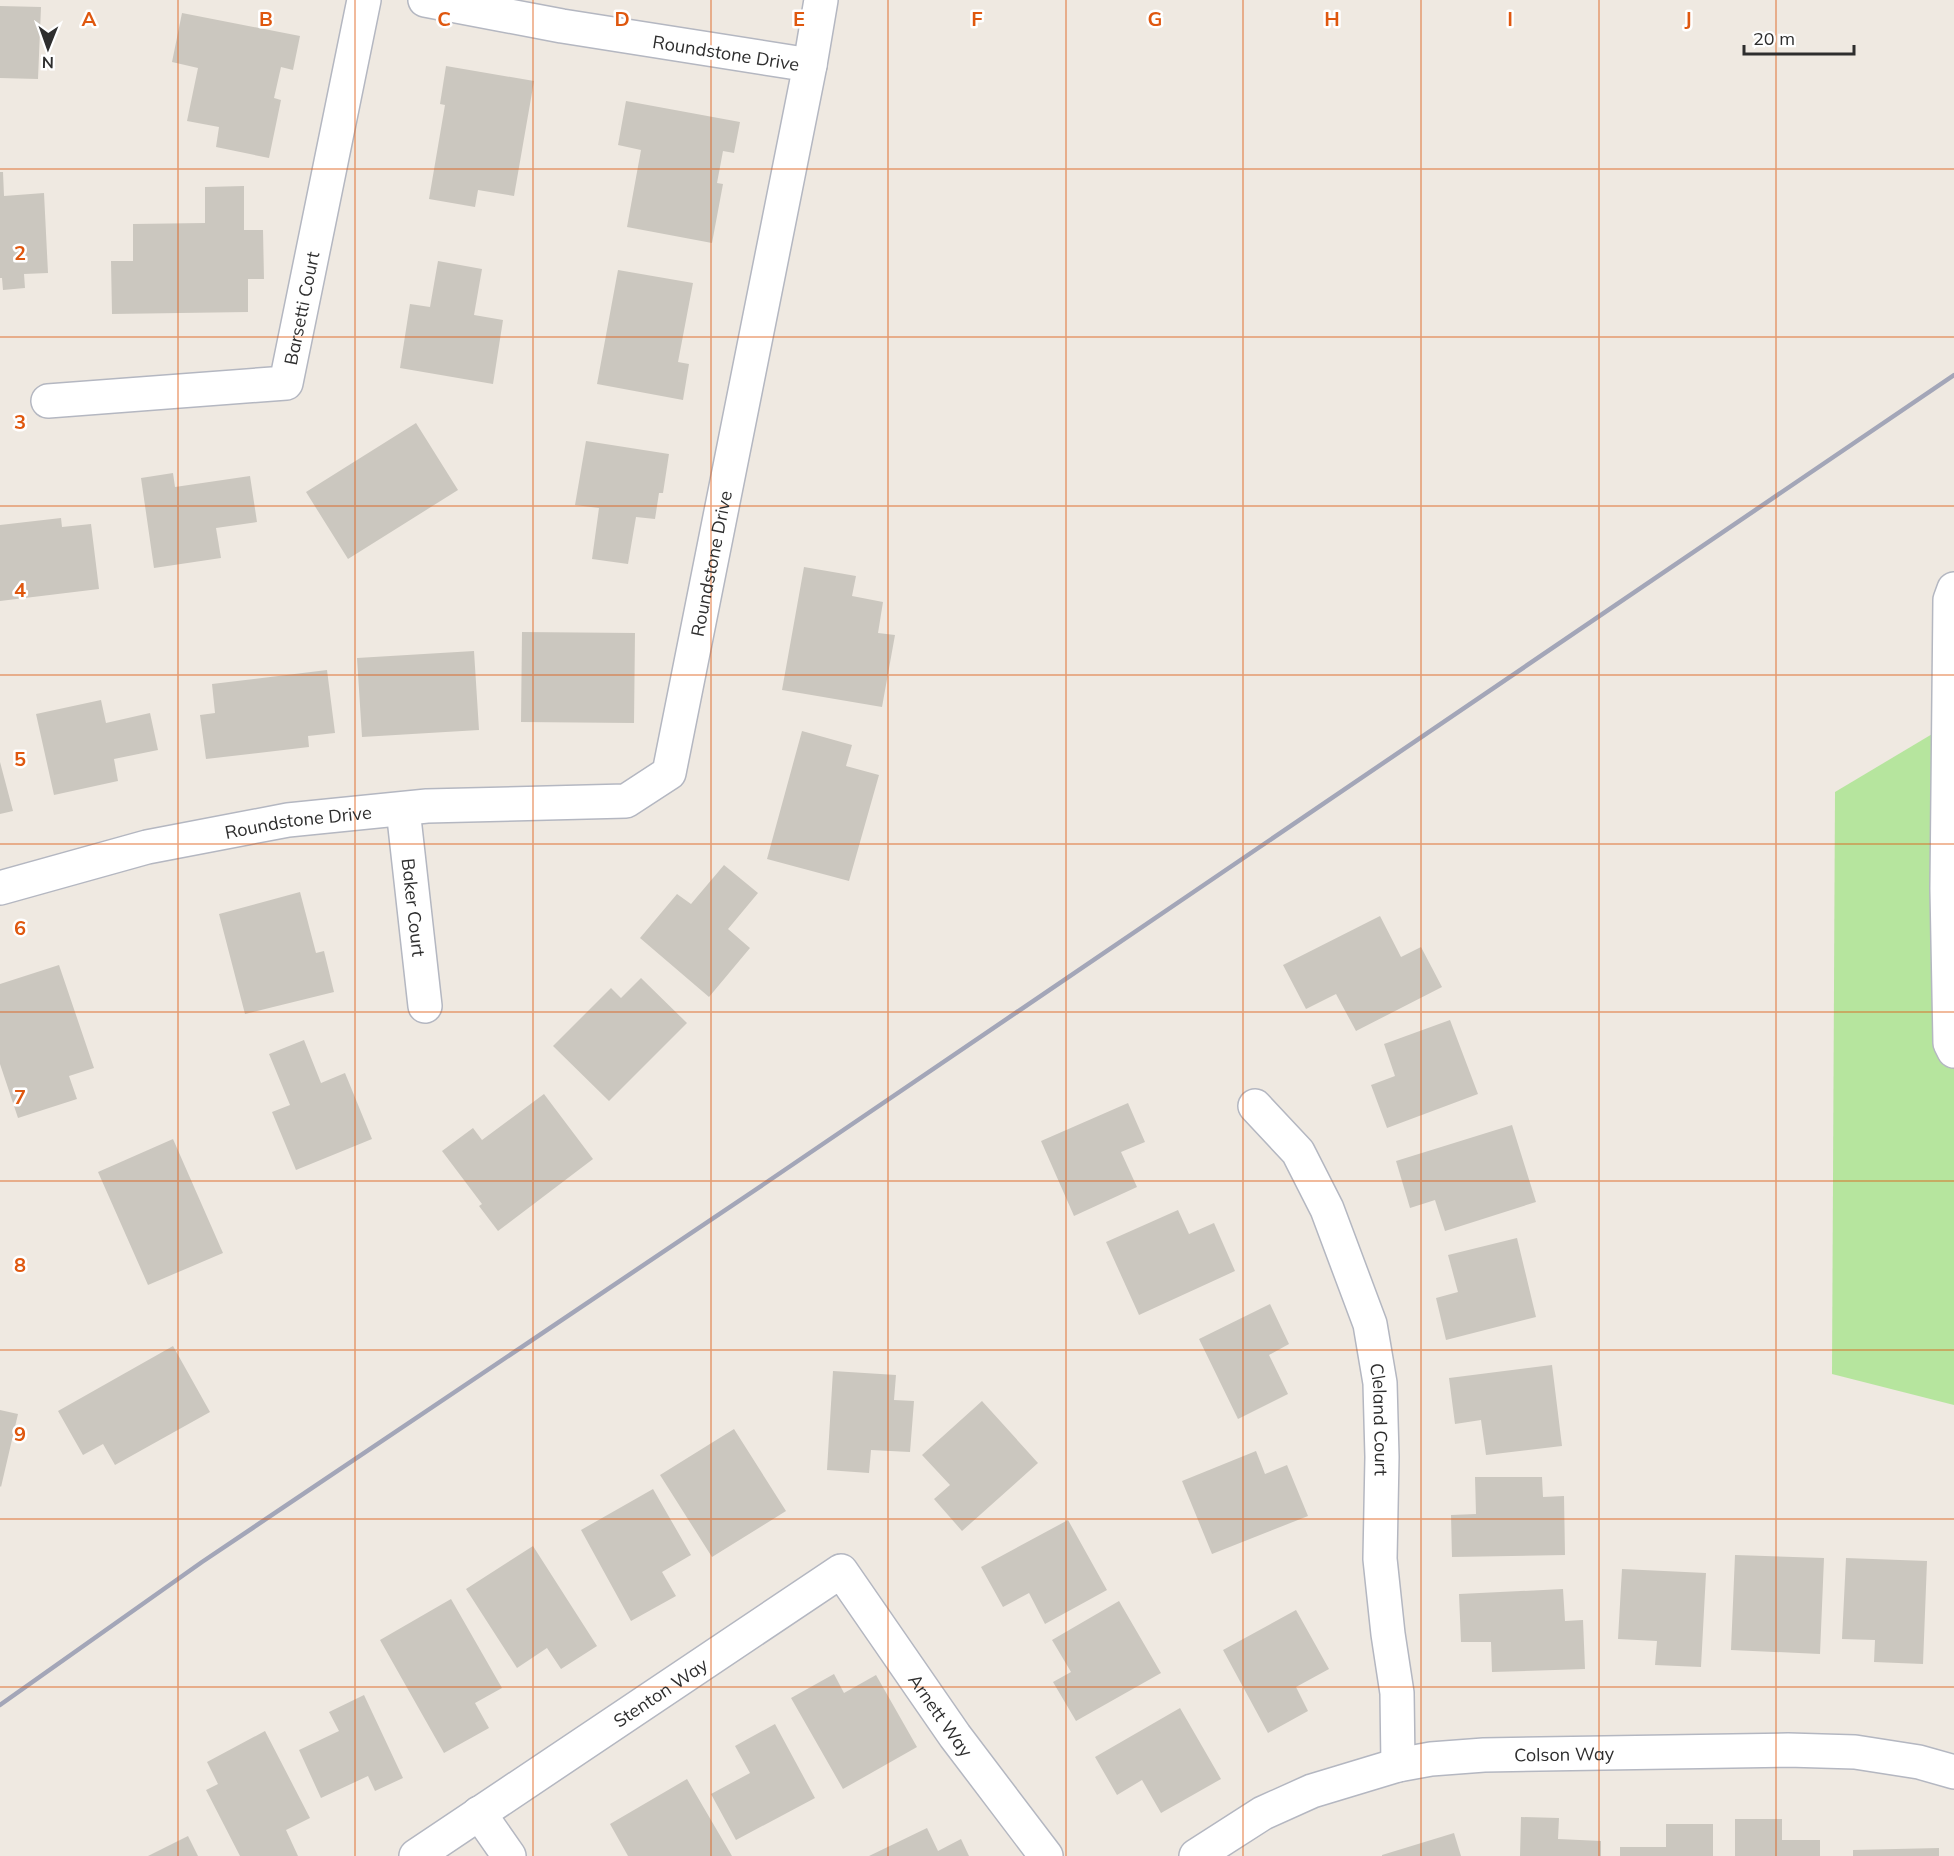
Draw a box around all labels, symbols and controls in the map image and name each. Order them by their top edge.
text: A [82,6,97,31]
text: B [259,6,273,31]
text: C [437,6,451,31]
text: D [614,6,630,31]
text: E [793,6,805,31]
text: F [971,6,983,31]
text: G [1148,6,1162,31]
text: H [1324,6,1340,31]
text: I [1507,6,1513,31]
text: J [1684,6,1692,31]
north arrow [18,18,78,78]
scale bar [1744,18,1854,56]
text: 20 m [1753,27,1795,50]
street label: Roundstone Drive [651,30,801,76]
text: N [42,53,54,73]
text: 2 [14,240,26,265]
street label: Barsetti Court [278,249,324,367]
text: 3 [14,409,26,434]
street label: Roundstone Drive [685,488,737,638]
text: 4 [14,577,26,602]
text: 5 [14,746,26,771]
street label: Roundstone Drive [223,800,373,843]
street label: Baker Court [397,857,431,958]
text: 6 [14,915,26,940]
text: 7 [14,1084,26,1109]
text: 8 [14,1252,26,1277]
street label: Cleland Court [1365,1361,1394,1476]
text: 9 [14,1421,26,1446]
street label: Stenton Way [609,1652,712,1732]
street label: Arnett Way [904,1669,978,1762]
street label: Colson Way [1514,1741,1615,1766]

